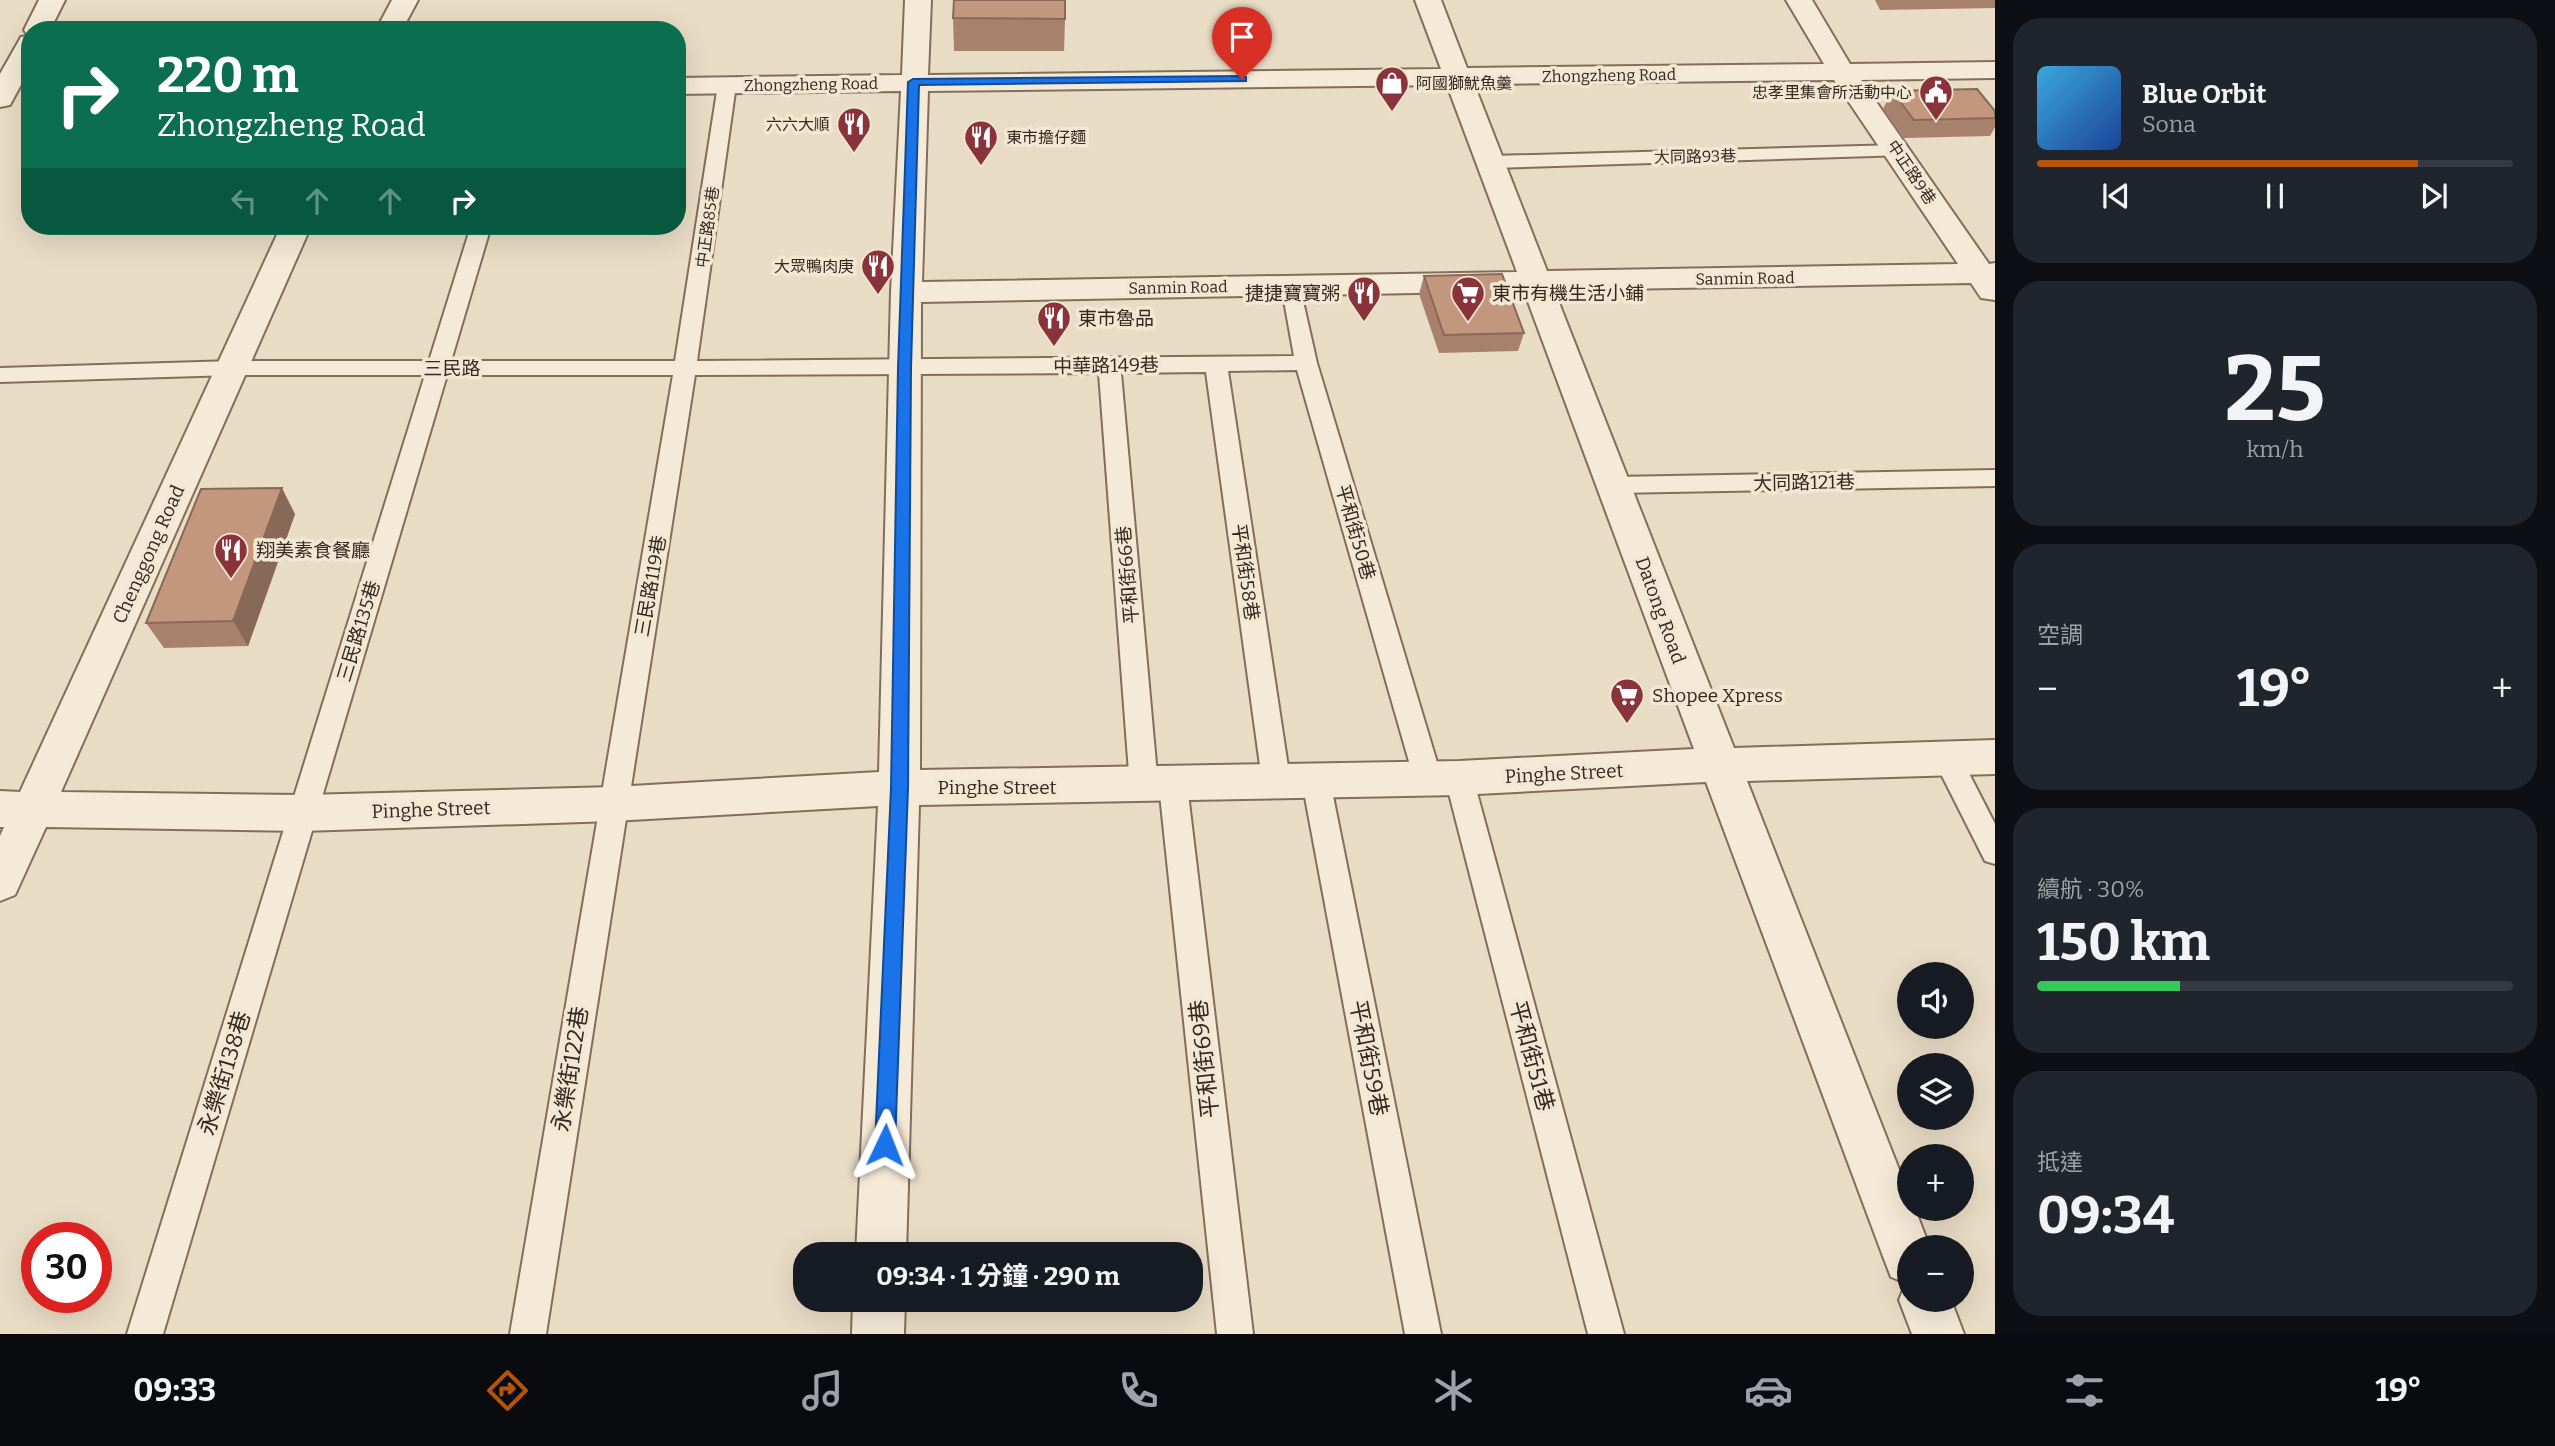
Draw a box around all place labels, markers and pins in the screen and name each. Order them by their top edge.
pin [1212,7,1272,79]
shop icon: 阿國獅魷魚羹 [1373,64,1411,113]
public building icon: 忠孝里集會所活動中心 [1917,73,1955,122]
place label: 阿國獅魷魚羹 [1416,74,1512,93]
place label: 忠孝里集會所活動中心 [1752,83,1912,102]
restaurant icon: 六六大順 [835,105,873,154]
place label: 六六大順 [766,115,830,134]
restaurant icon: 東市擔仔麵 [962,118,1000,167]
place label: 東市擔仔麵 [1006,128,1086,147]
restaurant icon: 大眾鴨肉庚 [859,247,897,296]
place label: 大眾鴨肉庚 [774,257,854,276]
restaurant icon: 捷捷寶寶粥 [1345,274,1383,323]
supermarket icon: 東市有機生活小鋪 [1449,274,1487,323]
place label: 捷捷寶寶粥 [1245,282,1340,305]
place label: 東市有機生活小鋪 [1492,282,1644,305]
restaurant icon: 東市魯品 [1035,299,1073,348]
place label: 東市魯品 [1078,307,1154,330]
restaurant icon: 翔美素食餐廳 [212,531,250,580]
place label: 翔美素食餐廳 [256,539,370,562]
supermarket icon: Shopee Xpress [1608,676,1646,725]
place label: Shopee Xpress [1652,684,1783,707]

